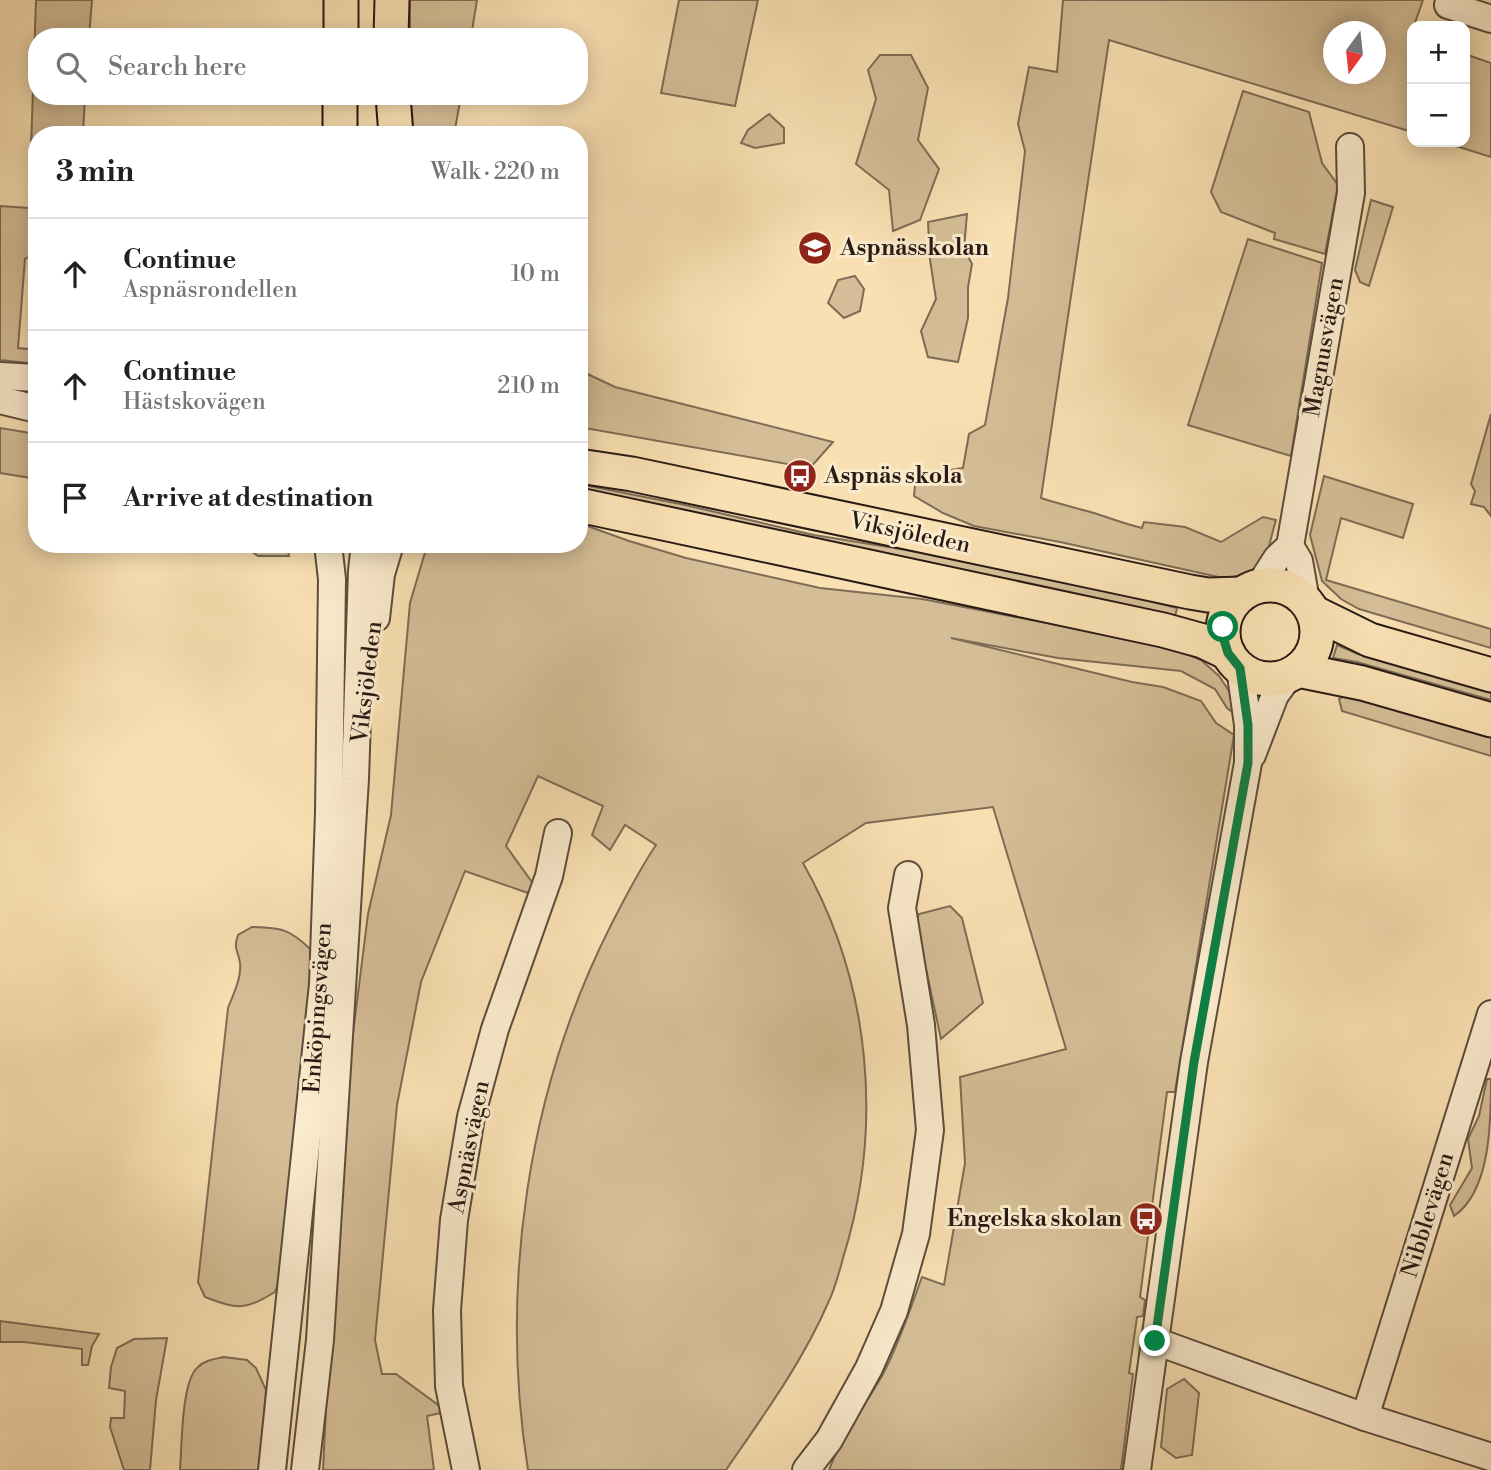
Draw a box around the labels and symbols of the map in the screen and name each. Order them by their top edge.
north arrow [1323,21,1386,84]
school or university icon: Aspnässkolan [796,229,834,267]
place label: Aspnässkolan [839,234,989,262]
street label: Magnusvägen [1298,275,1350,419]
bus stop icon: Aspnäs skola [781,457,819,495]
place label: Aspnäs skola [823,462,963,490]
street label: Viksjöleden [846,506,973,560]
route start [1207,611,1238,642]
street label: Viksjöleden [345,619,388,746]
street label: Enköpingsvägen [298,921,338,1094]
street label: Aspnäsvägen [442,1078,496,1217]
street label: Nibblevägen [1396,1149,1460,1281]
bus stop icon: Engelska skolan [1127,1200,1165,1238]
place label: Engelska skolan [947,1205,1122,1233]
route end [1139,1325,1170,1356]

